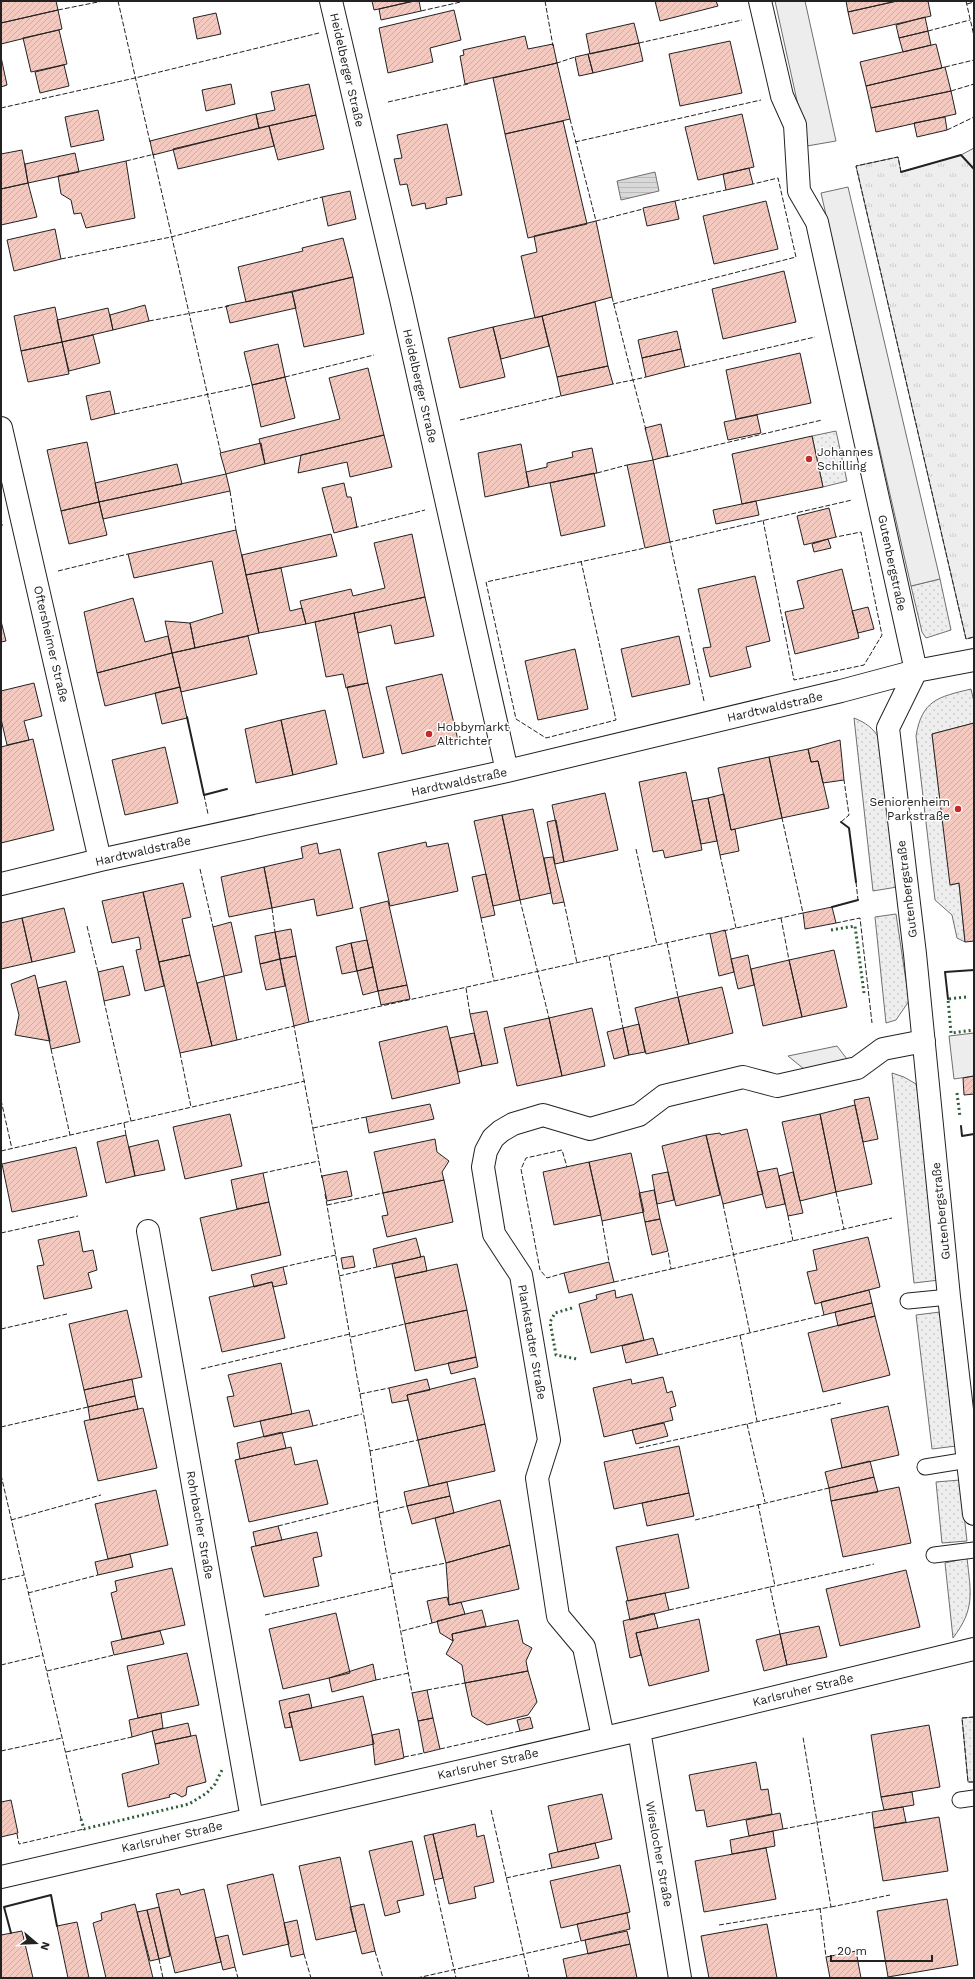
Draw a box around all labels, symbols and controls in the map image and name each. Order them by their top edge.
street label: Heidelberger Straße [327,12,367,128]
street label: Heidelberger Straße [400,328,440,444]
place label: Johannes Schilling [817,445,873,473]
marker: Johannes Schilling [804,454,814,464]
street label: Gutenbergstraße [875,514,909,613]
street label: Oftersheimer Straße [31,584,71,704]
street label: Hardtwaldstraße [726,689,824,725]
place label: Hobbymarkt Altrichter [437,720,509,748]
marker: Hobbymarkt Altrichter [424,729,434,739]
street label: Hardtwaldstraße [410,765,508,799]
place label: Seniorenheim Parkstraße [870,795,950,823]
marker: Seniorenheim Parkstraße [953,804,963,814]
street label: Hardtwaldstraße [94,833,192,869]
street label: Gutenbergstraße [894,839,920,939]
street label: Gutenbergstraße [929,1161,953,1261]
street label: Plankstadter Straße [515,1283,549,1401]
street label: Rohrbacher Straße [184,1470,216,1580]
street label: Karlsruher Straße [751,1671,855,1709]
street label: Karlsruher Straße [436,1746,540,1782]
street label: Wieslocher Straße [643,1800,675,1908]
street label: Karlsruher Straße [120,1819,224,1855]
north arrow [16,1923,56,1963]
scale bar [831,1937,932,1963]
text: N [38,1940,52,1952]
text: 20 m [837,1944,867,1958]

